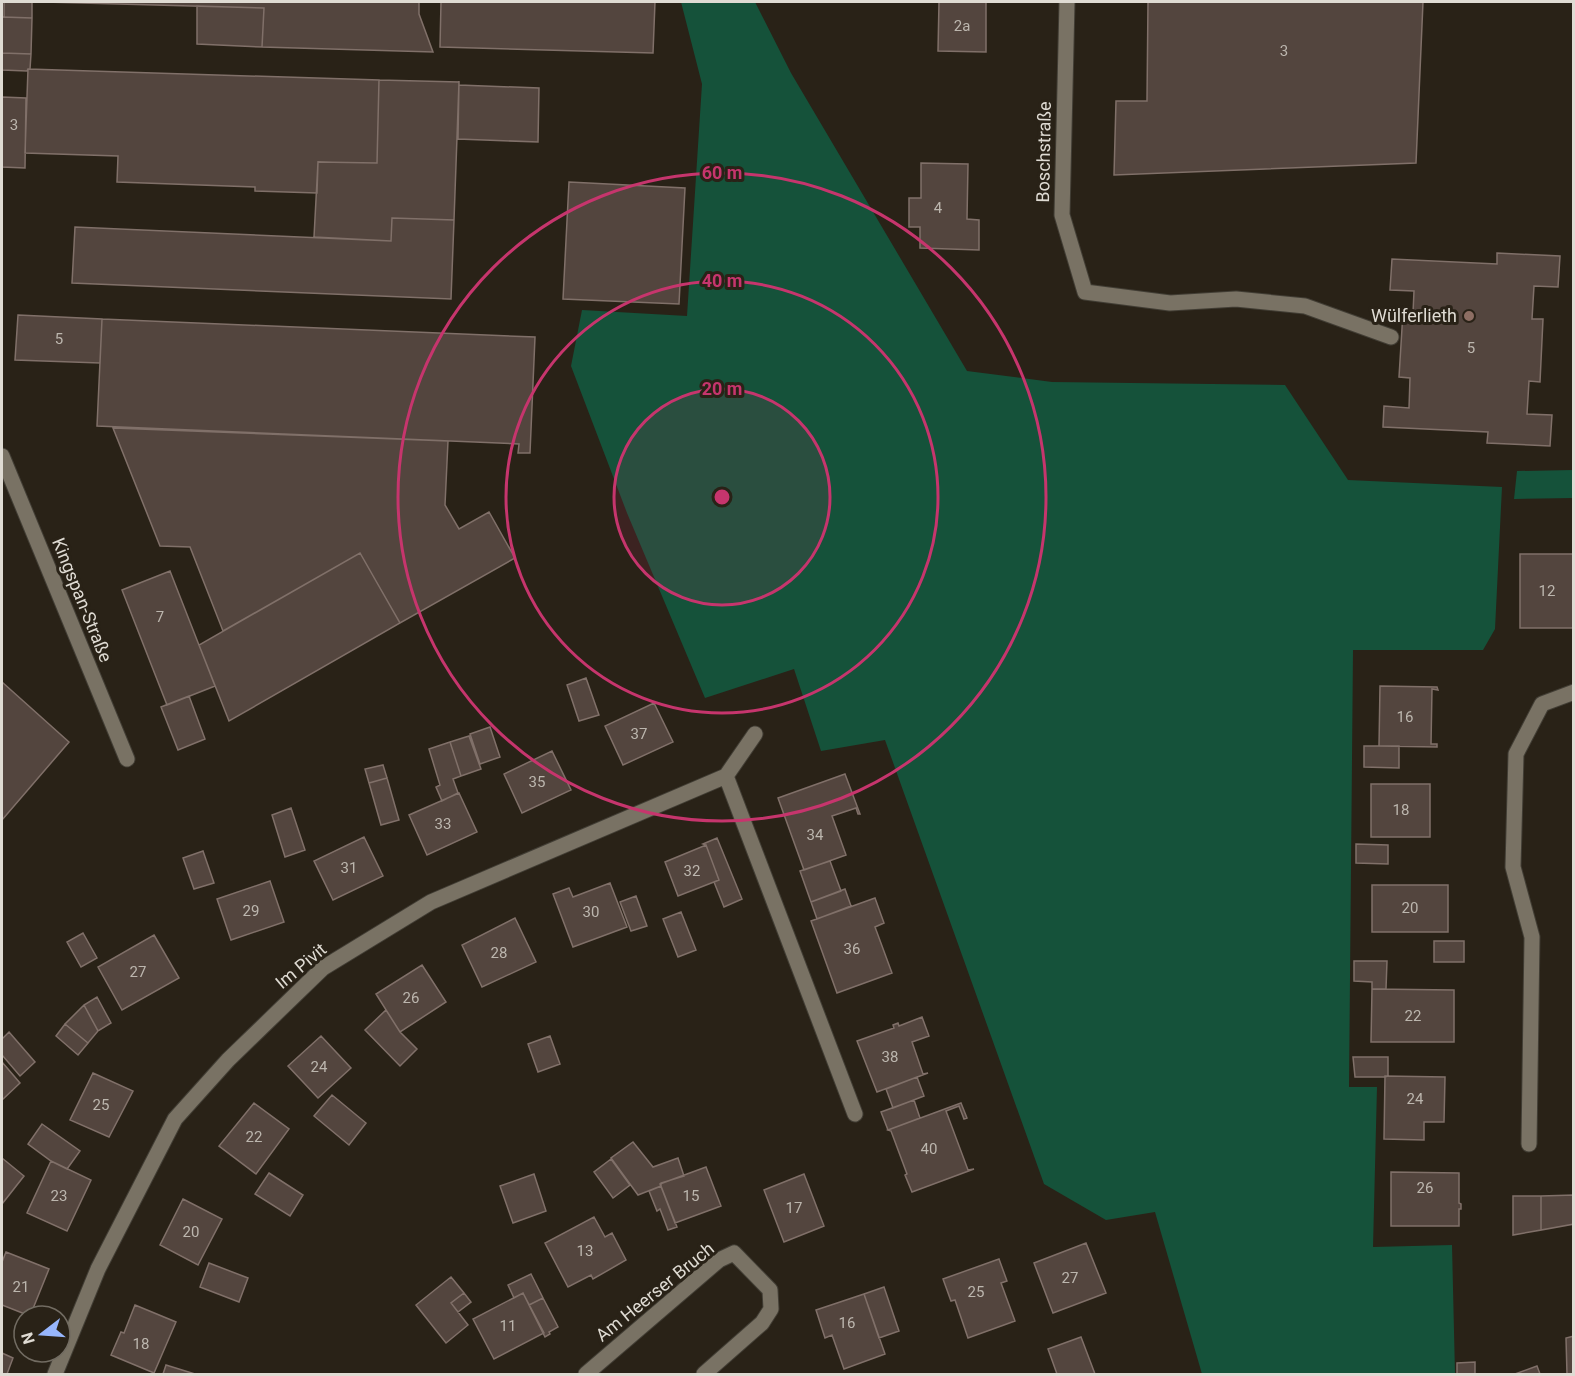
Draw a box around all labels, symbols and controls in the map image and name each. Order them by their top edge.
house number: 2a [954,17,970,35]
house number: 3 [1280,42,1288,60]
street label: Boschstraße [1032,101,1055,203]
house number: 3 [10,116,18,134]
text: 60 m [702,162,742,183]
house number: 4 [934,199,943,217]
text: 40 m [702,270,742,291]
place label: Wülferlieth [1371,305,1457,326]
marker: Wülferlieth [1462,309,1476,323]
house number: 5 [55,330,63,348]
house number: 5 [1467,339,1475,357]
text: 20 m [702,378,742,399]
centre of rings [712,487,732,507]
street label: Kingspan-Straße [48,535,117,665]
house number: 12 [1539,582,1555,600]
house number: 7 [156,608,164,626]
house number: 16 [1397,708,1413,726]
house number: 37 [631,725,647,743]
house number: 35 [529,773,545,791]
house number: 18 [1393,801,1409,819]
house number: 33 [435,815,451,833]
house number: 34 [807,826,824,844]
house number: 31 [341,859,357,877]
house number: 32 [684,862,700,880]
house number: 20 [1402,899,1418,917]
house number: 29 [243,902,259,920]
house number: 30 [583,903,599,921]
street label: Im Pivit [271,938,330,993]
house number: 36 [844,940,860,958]
house number: 28 [491,944,507,962]
house number: 27 [130,963,146,981]
house number: 26 [403,989,419,1007]
house number: 22 [1405,1007,1421,1025]
house number: 38 [882,1048,898,1066]
house number: 24 [311,1058,328,1076]
house number: 24 [1407,1090,1424,1108]
house number: 25 [93,1096,109,1114]
house number: 22 [246,1128,262,1146]
house number: 40 [921,1140,937,1158]
house number: 26 [1417,1179,1433,1197]
house number: 23 [51,1187,67,1205]
house number: 15 [683,1187,699,1205]
house number: 17 [786,1199,802,1217]
house number: 20 [183,1223,199,1241]
street label: Am Heerser Bruch [591,1238,718,1346]
house number: 13 [577,1242,593,1260]
house number: 27 [1062,1269,1078,1287]
house number: 21 [13,1278,29,1296]
house number: 25 [968,1283,984,1301]
north arrow [12,1304,72,1364]
house number: 16 [839,1314,855,1332]
house number: 11 [500,1317,516,1335]
text: N [17,1330,39,1346]
house number: 18 [133,1335,149,1353]

